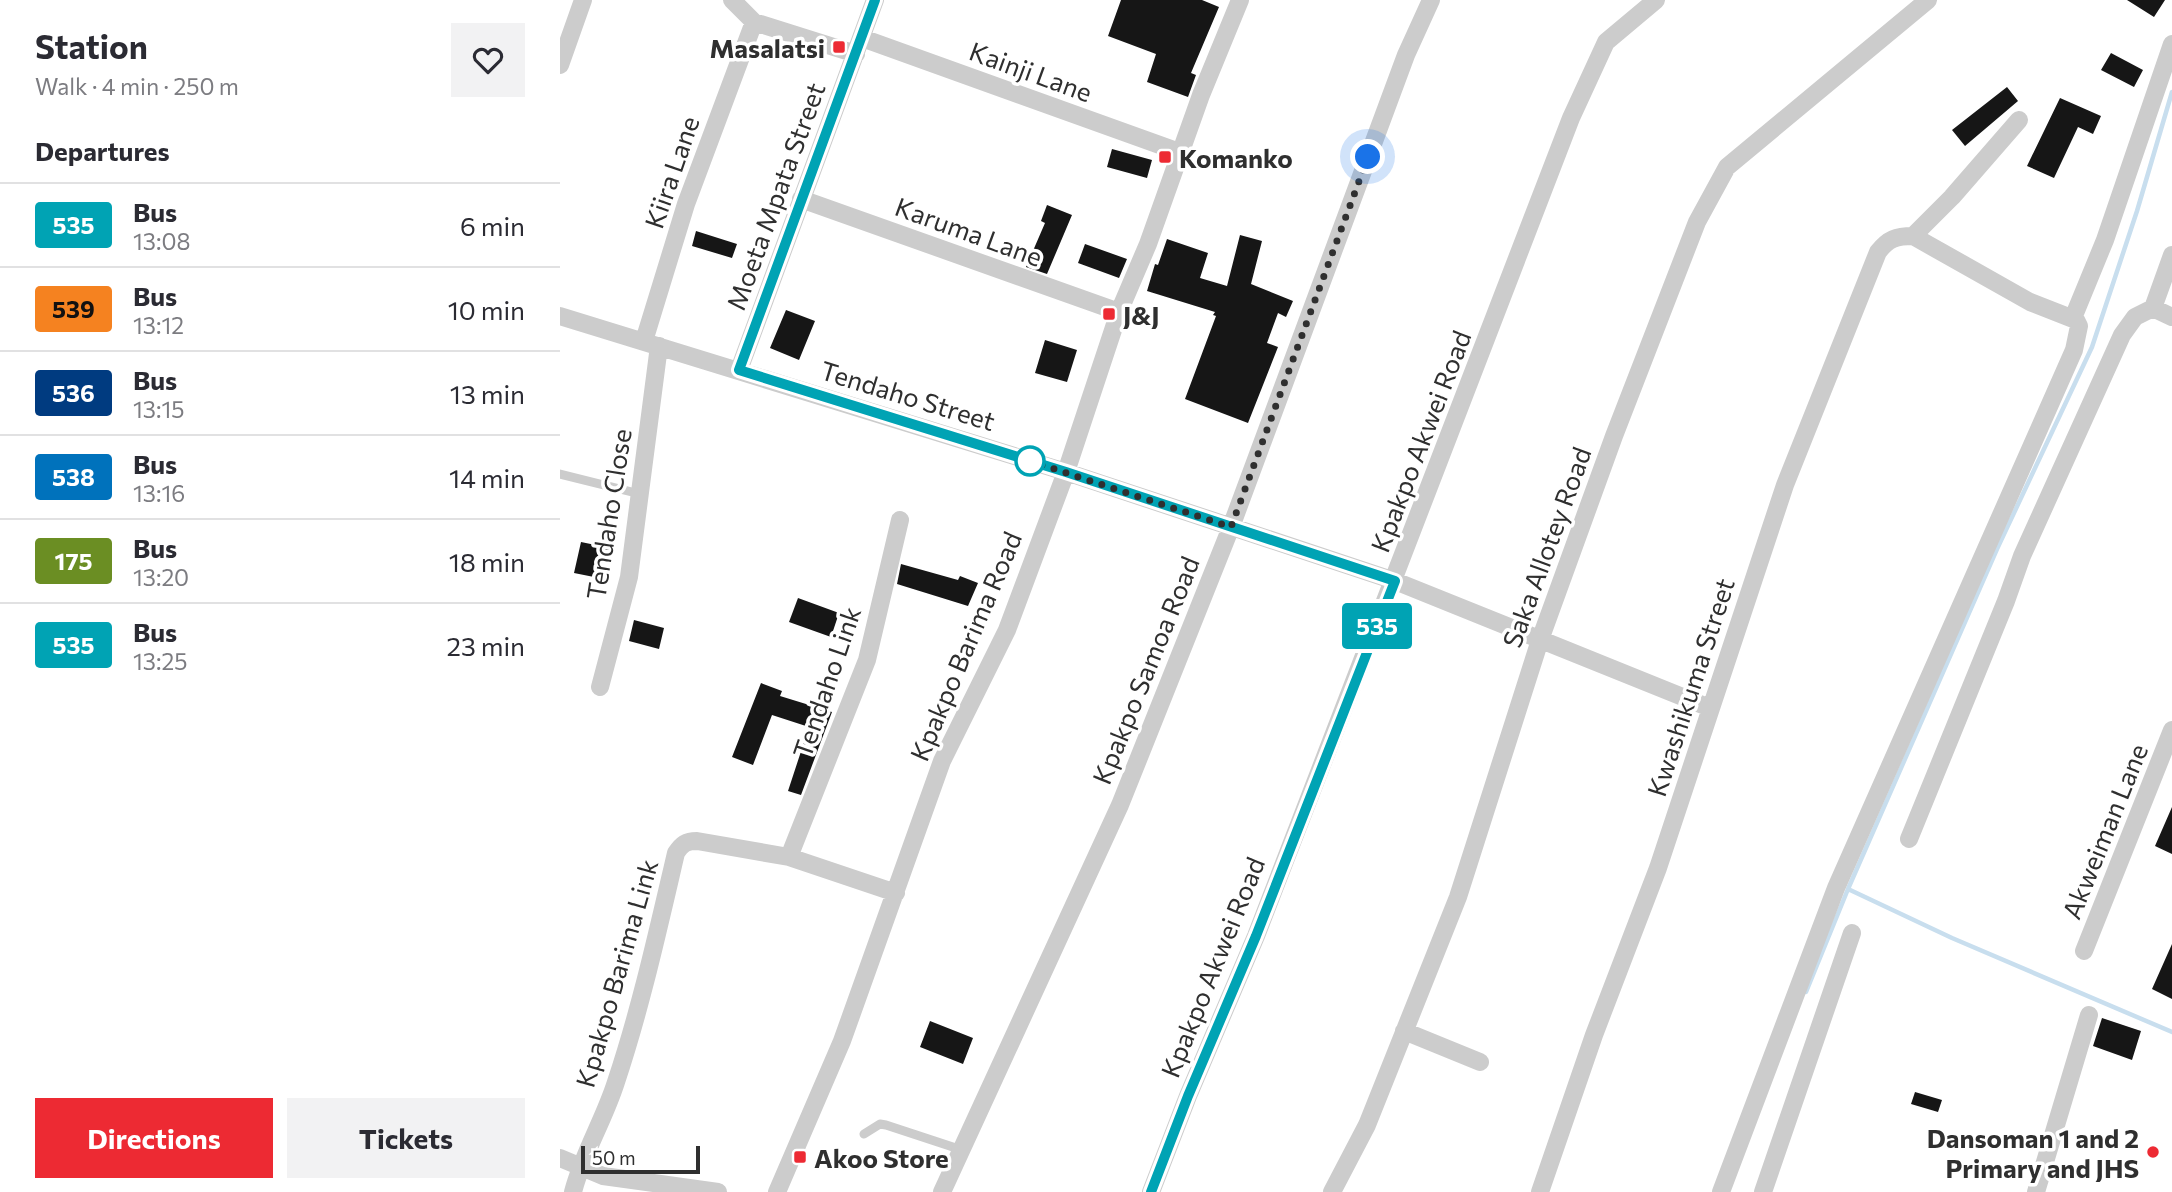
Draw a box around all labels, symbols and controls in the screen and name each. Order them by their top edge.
button: heart [451,23,525,97]
text: Station [35,25,148,66]
place label: Masalatsi [710,32,825,63]
street label: Kainji Lane [966,35,1096,107]
marker: Masalatsi [831,39,847,55]
text: Walk · 4 min · 250 m [35,72,239,100]
street label: Moeta Mpata Street [719,78,831,314]
street label: Kiira Lane [637,112,705,232]
text: Departures [35,135,170,166]
your location [1350,139,1385,174]
place label: Komanko [1179,142,1293,173]
marker: Komanko [1157,149,1173,165]
street label: Karuma Lane [891,190,1047,272]
text: Bus [133,196,177,227]
text: 535 [53,210,94,239]
text: 6 min [460,210,525,241]
text: 13:08 [133,227,190,255]
text: Bus [133,280,177,311]
text: 539 [52,294,95,323]
text: 10 min [448,294,525,325]
place label: J&J [1123,299,1159,330]
marker: J&J [1101,306,1117,322]
text: 13:12 [133,311,184,339]
street label: Kpakpo Akwei Road [1363,326,1477,556]
street label: Tendaho Street [817,354,999,436]
text: Bus [133,364,177,395]
text: 536 [52,378,95,407]
text: 13 min [450,378,525,409]
text: 13:15 [133,395,184,423]
street label: Tendaho Close [579,426,637,602]
street label: Saka Allotey Road [1495,443,1597,651]
unlabelled marker [1015,446,1045,476]
text: Bus [133,448,177,479]
text: 538 [52,462,95,491]
text: 14 min [449,462,525,493]
text: 13:16 [133,479,185,507]
street label: Kpakpo Barima Road [903,527,1027,765]
text: Bus [133,532,177,563]
text: 175 [55,546,92,575]
text: 18 min [449,546,525,577]
street label: Kpakpo Samoa Road [1085,552,1205,788]
text: 13:20 [133,563,189,591]
street label: Kwashikuma Street [1640,574,1740,800]
street label: Tendaho Link [786,602,866,762]
line badge: 535 [1337,603,1417,649]
text: 535 [1356,611,1398,640]
text: Bus [133,616,177,647]
text: 535 [53,630,94,659]
text: 23 min [447,630,525,661]
text: 13:25 [133,647,187,675]
street label: Akweiman Lane [2055,739,2153,923]
street label: Kpakpo Akwei Road [1154,852,1270,1082]
street label: Kpakpo Barima Link [569,855,663,1091]
button: Directions [35,1098,273,1178]
button: Tickets [287,1098,525,1178]
place label: Dansoman 1 and 2 Primary and JHS [1927,1122,2139,1183]
place label: Akoo Store [814,1142,949,1173]
scale bar [581,1143,700,1175]
marker: Dansoman 1 and 2 Primary and JHS [2145,1144,2161,1160]
text: 50 m [592,1146,636,1169]
marker: Akoo Store [792,1149,808,1165]

